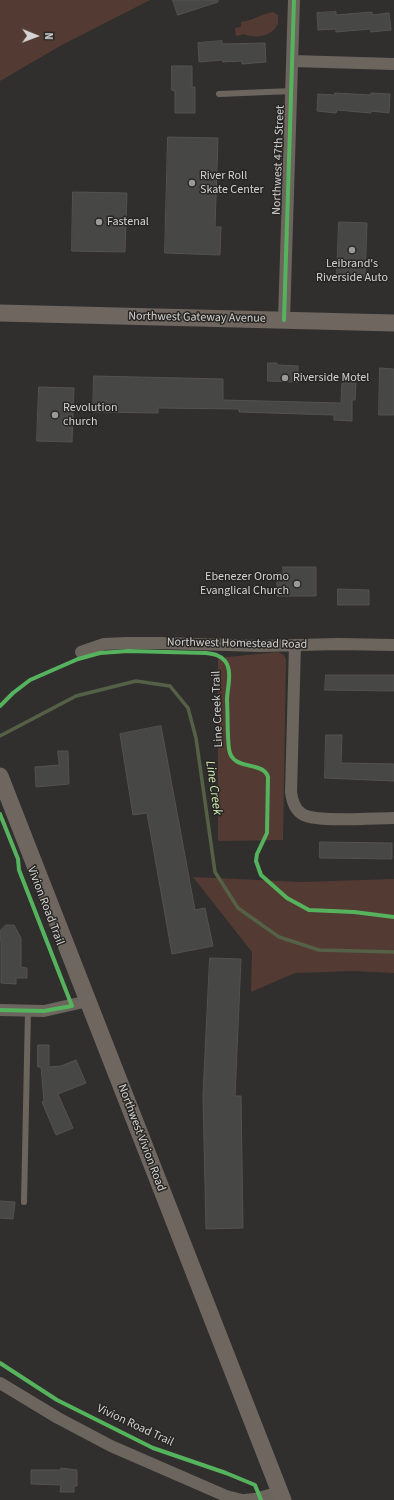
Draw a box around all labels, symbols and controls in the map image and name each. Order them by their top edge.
north arrow [16,16,56,56]
text: N [41,32,56,40]
street label: Northwest 47th Street [270,105,288,215]
place label: River Roll Skate Center [200,169,264,197]
marker: River Roll Skate Center [187,178,197,188]
place label: Fastenal [107,215,149,229]
marker: Fastenal [94,217,104,227]
marker: Leibrand's Riverside Auto [347,245,357,255]
place label: Leibrand's Riverside Auto [316,257,388,285]
street label: Northwest Gateway Avenue [128,310,266,326]
place label: Riverside Motel [293,371,369,385]
marker: Riverside Motel [280,373,290,383]
place label: Revolution church [63,401,117,429]
marker: Revolution church [50,410,60,420]
place label: Ebenezer Oromo Evanglical Church [200,570,289,598]
marker: Ebenezer Oromo Evanglical Church [292,579,302,589]
street label: Northwest Homestead Road [167,636,307,652]
street label: Line Creek Trail [209,670,227,748]
water label: Line Creek [201,760,225,816]
street label: Vivion Road Trail [23,865,67,947]
street label: Northwest Vivion Road [114,1082,168,1194]
street label: Vivion Road Trail [94,1402,176,1450]

